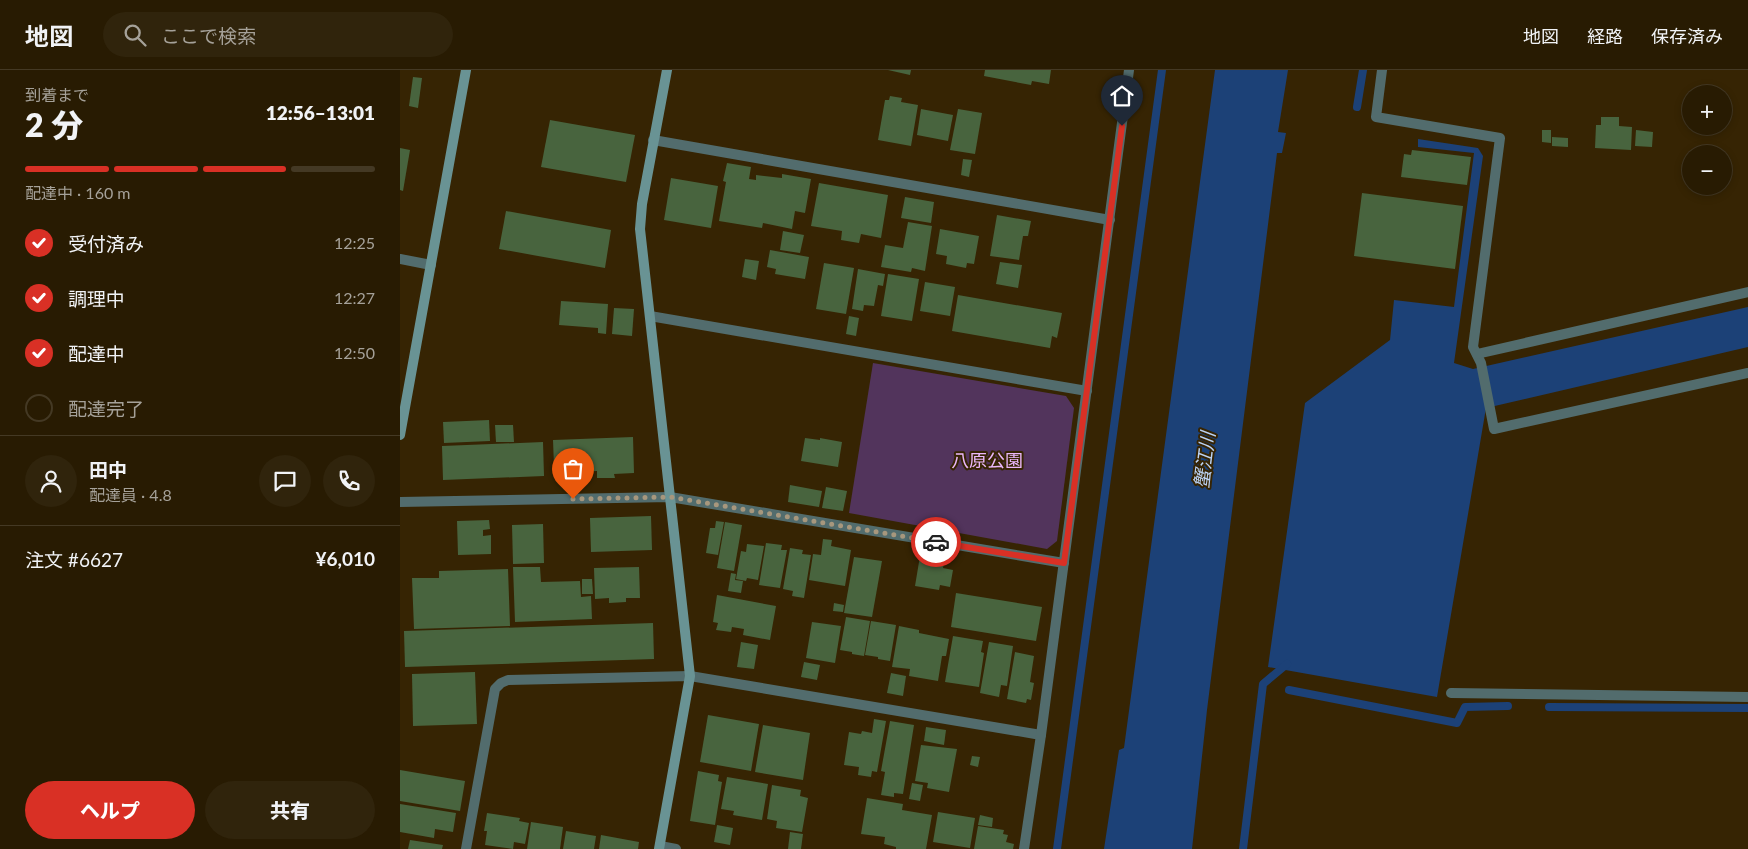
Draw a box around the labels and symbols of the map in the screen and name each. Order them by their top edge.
pin [1101,75,1143,126]
water label: 蟹江川 [1189,428,1219,490]
pin [552,448,594,499]
park label: 八原公園 [951,449,1023,471]
courier [911,517,961,567]

